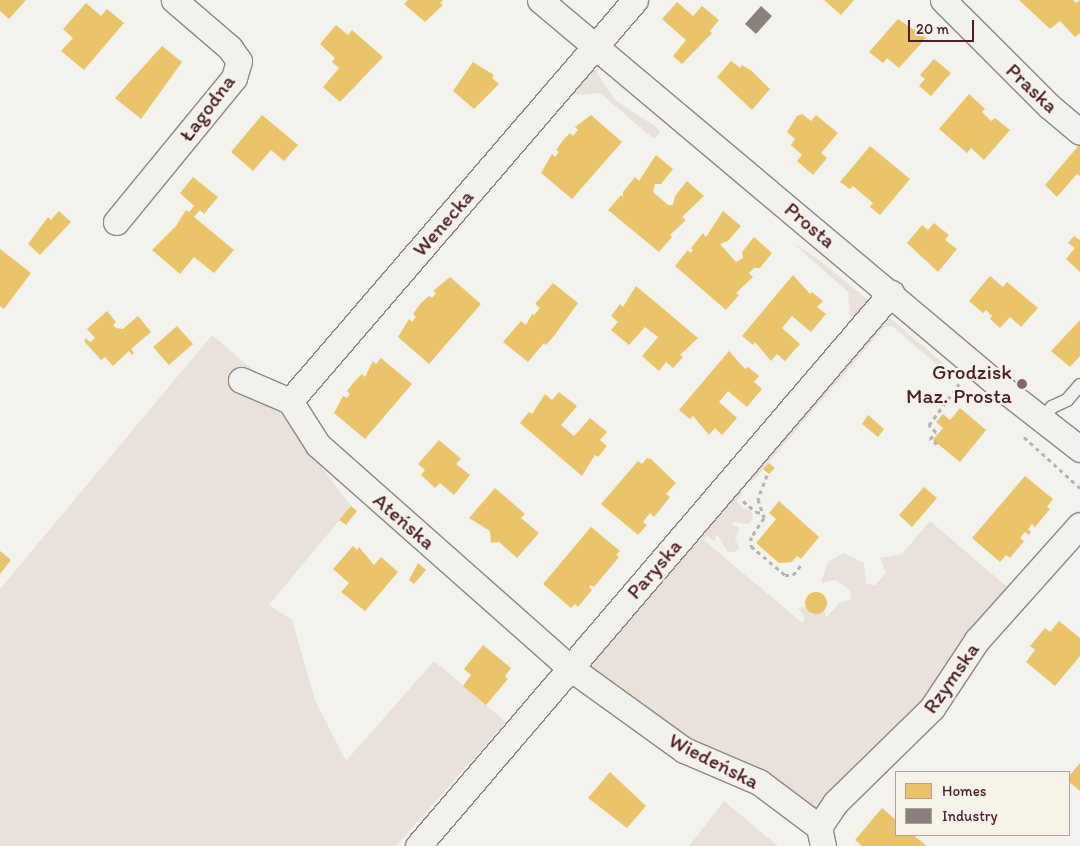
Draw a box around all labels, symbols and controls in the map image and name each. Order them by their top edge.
scale bar [910,10,976,42]
text: 20 m [916,20,949,38]
street label: Praska [1001,58,1063,118]
street label: Łagodna [174,70,240,146]
street label: Wenecka [407,184,479,262]
street label: Prosta [779,196,841,254]
place label: Grodzisk Maz. Prosta [906,359,1012,409]
marker: Grodzisk Maz. Prosta [1016,378,1028,390]
street label: Ateńska [368,487,440,555]
street label: Paryska [621,534,687,604]
street label: Rzymska [917,638,985,718]
street label: Wiedeńska [665,728,763,794]
legend [895,771,1070,836]
text: Homes [942,782,986,800]
text: Industry [942,807,998,825]

